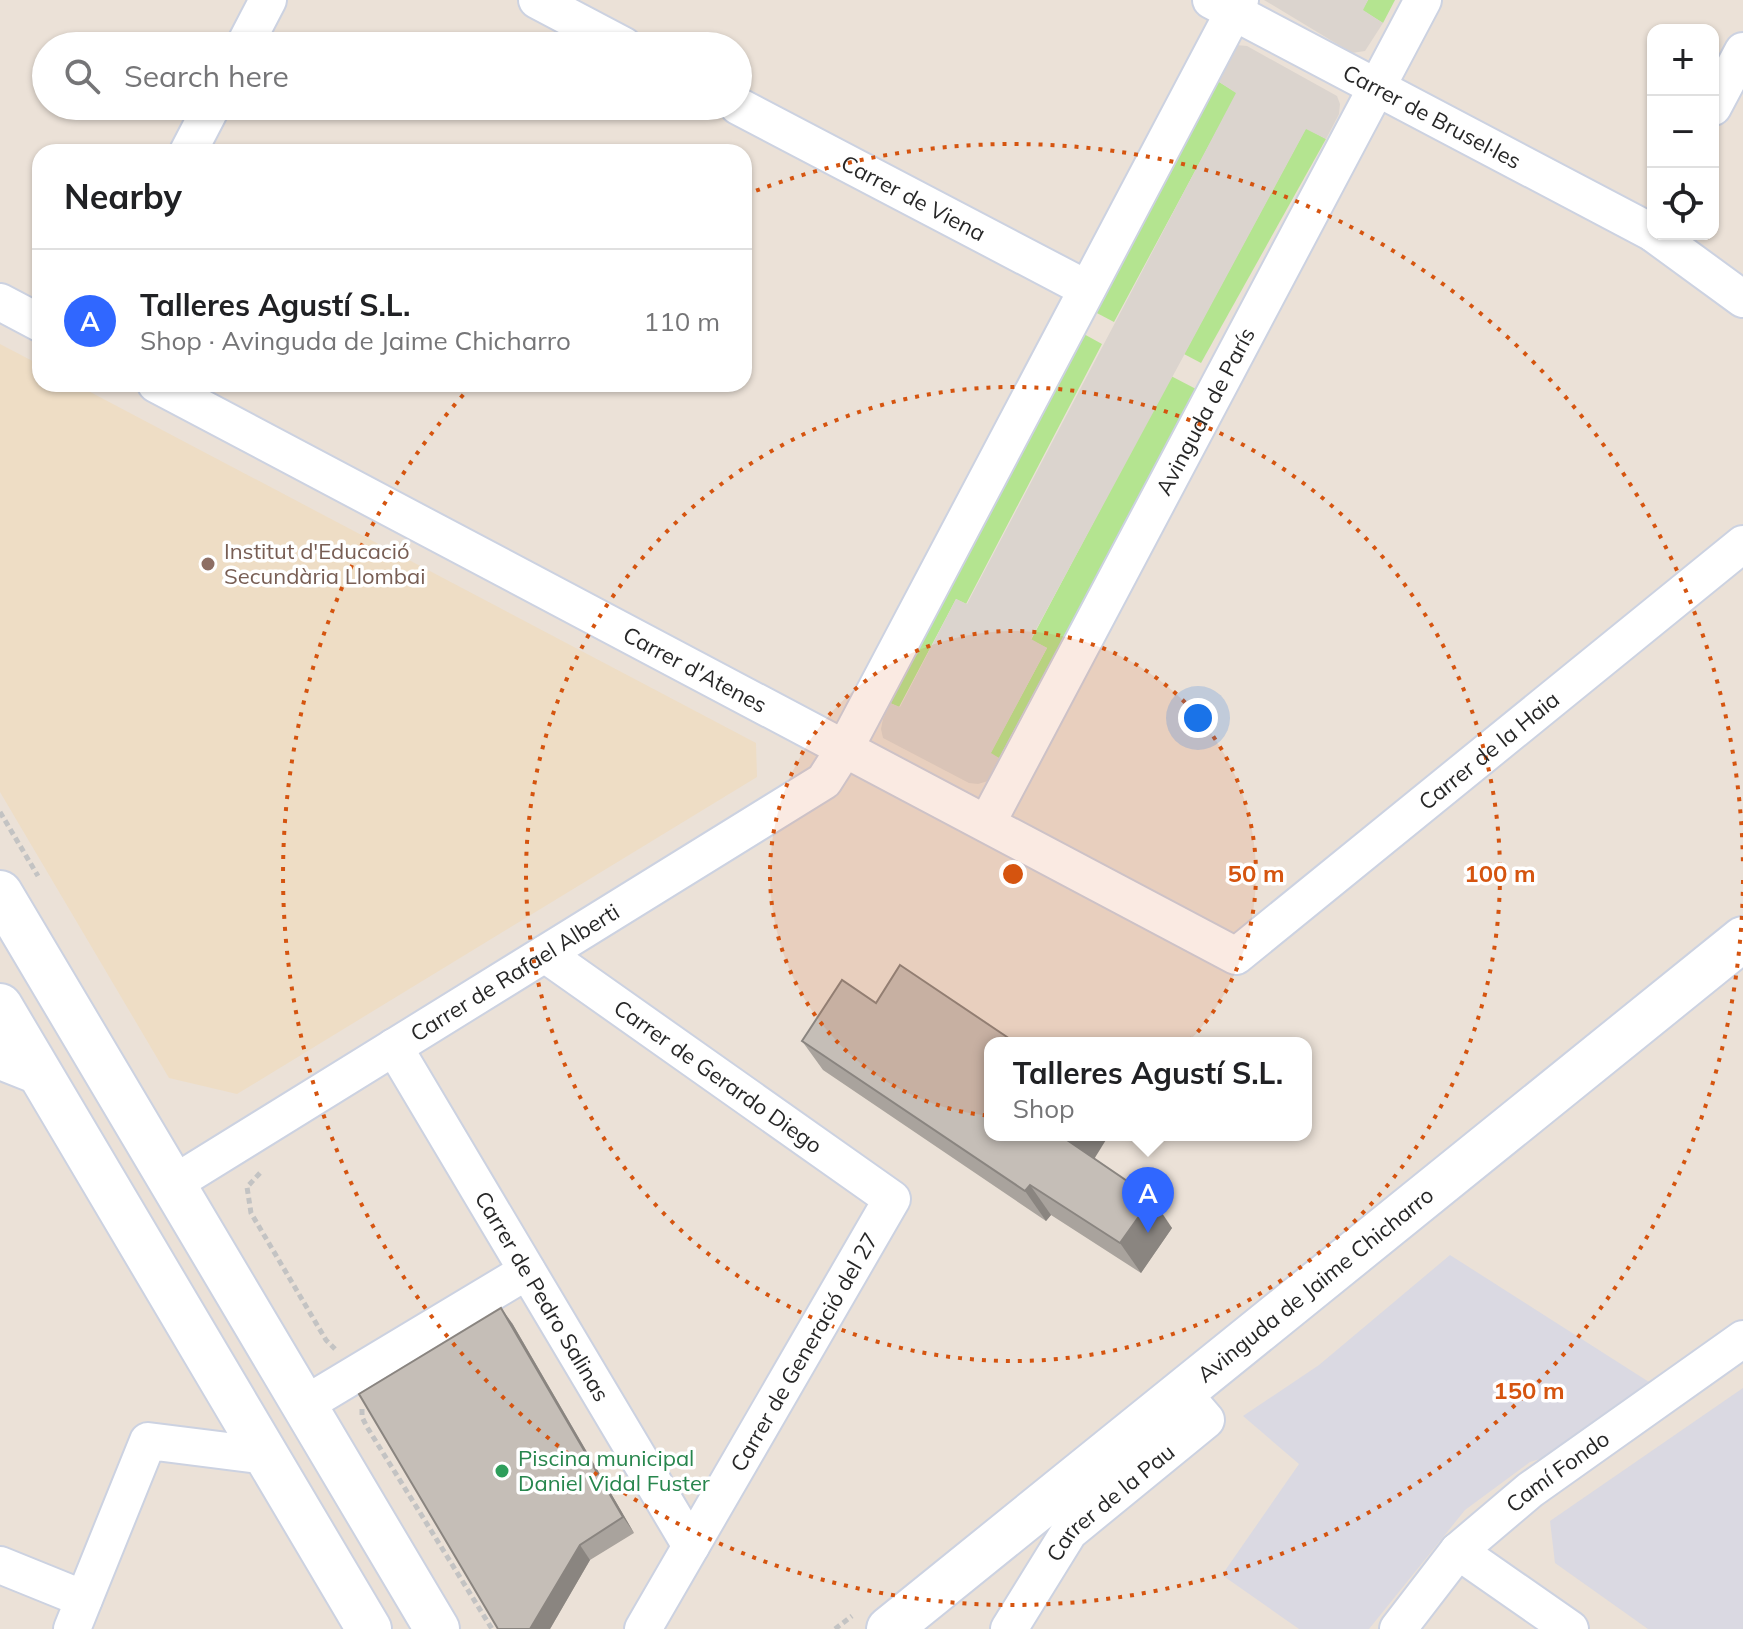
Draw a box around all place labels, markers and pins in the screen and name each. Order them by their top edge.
place label: Institut d'Educació Secundària Llombai [224,537,425,590]
marker: Institut d'Educació Secundària Llombai [199,555,217,573]
centre of rings [999,860,1027,888]
pin: A [1122,1167,1174,1233]
place label: Piscina municipal Daniel Vidal Fuster [518,1444,710,1497]
marker: Piscina municipal Daniel Vidal Fuster [493,1462,511,1480]

